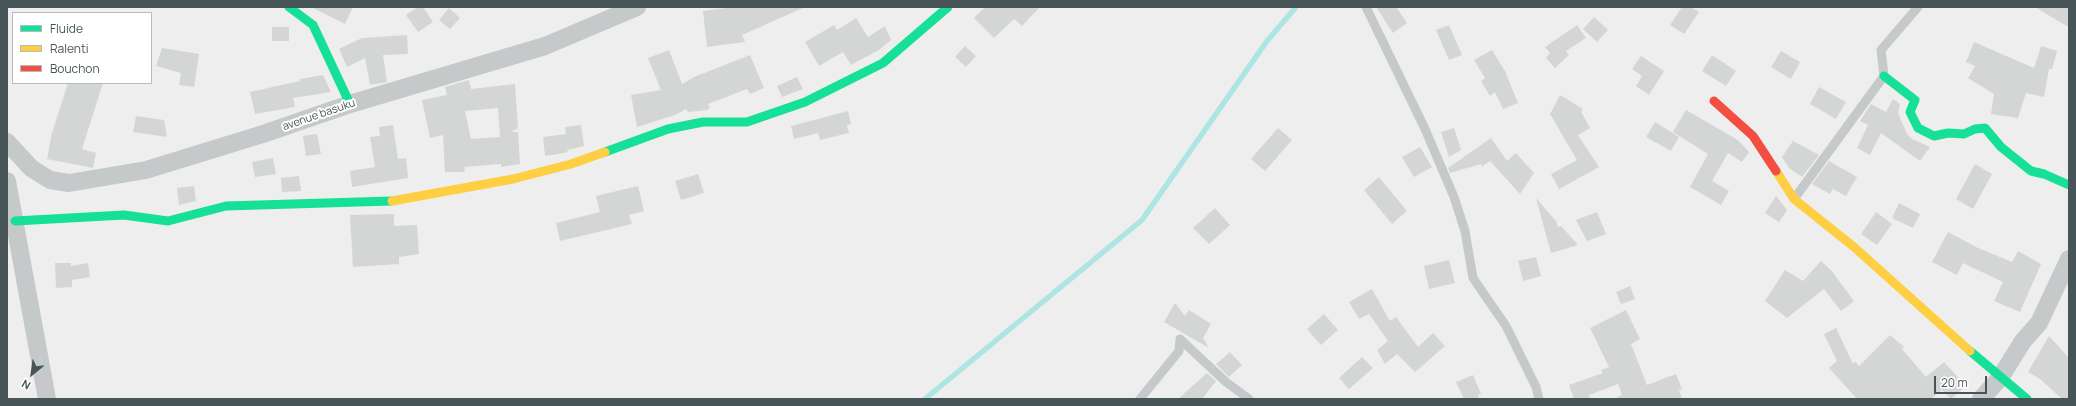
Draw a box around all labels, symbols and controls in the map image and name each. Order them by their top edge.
legend [12,12,152,84]
text: Fluide [50,20,83,37]
text: Ralenti [50,40,89,57]
text: Bouchon [50,60,100,77]
street label: avenue basuku [281,96,357,134]
north arrow [12,354,52,394]
scale bar [1936,368,1989,394]
text: 20 m [1941,374,1968,391]
text: N [19,376,33,393]

